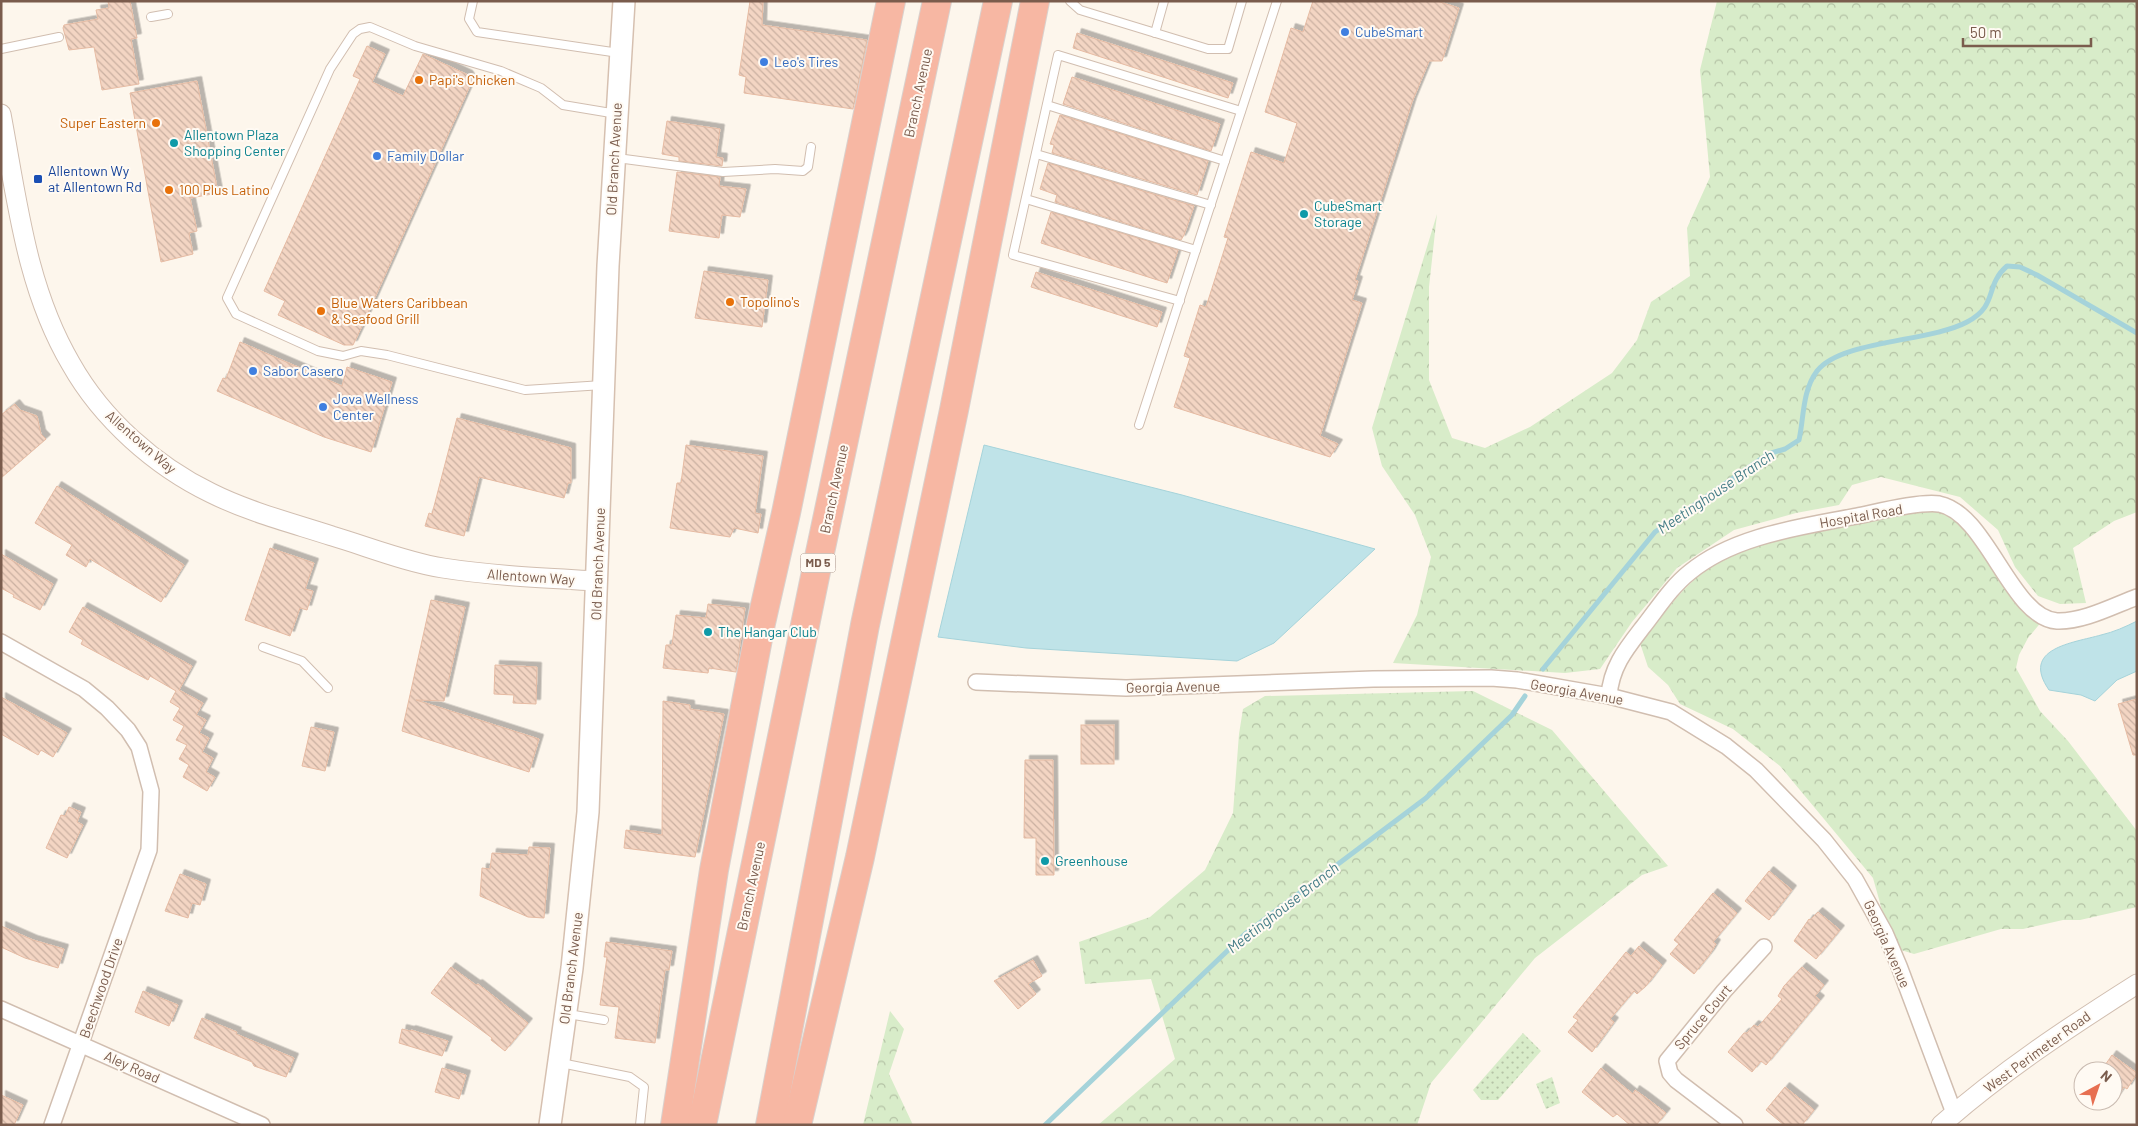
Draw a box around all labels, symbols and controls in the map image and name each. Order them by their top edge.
scale bar [1963,15,2090,47]
place label: CubeSmart [1355,23,1423,40]
text: 50 m [1970,23,2002,41]
marker: CubeSmart [1339,26,1351,38]
street label: Branch Avenue [900,47,935,139]
place label: Leo's Tires [774,53,839,70]
marker: Leo's Tires [758,56,770,68]
place label: Papi's Chicken [429,71,515,88]
marker: Papi's Chicken [413,74,425,86]
street label: Old Branch Avenue [602,102,625,216]
place label: Super Eastern [60,114,146,131]
marker: Super Eastern [150,117,162,129]
place label: Allentown Plaza Shopping Center [184,126,285,159]
marker: Allentown Plaza Shopping Center [168,137,180,149]
place label: Family Dollar [387,147,464,164]
marker: Family Dollar [371,150,383,162]
place label: Allentown Wy at Allentown Rd [48,162,142,195]
marker: Allentown Wy at Allentown Rd [32,173,44,185]
place label: 100 Plus Latino [179,181,270,198]
marker: 100 Plus Latino [163,184,175,196]
place label: CubeSmart Storage [1314,197,1382,230]
marker: CubeSmart Storage [1298,208,1310,220]
place label: Topolino's [740,293,800,310]
place label: Blue Waters Caribbean & Seafood Grill [331,294,468,327]
marker: Topolino's [724,296,736,308]
marker: Blue Waters Caribbean & Seafood Grill [315,305,327,317]
place label: Sabor Casero [263,362,344,379]
marker: Sabor Casero [247,365,259,377]
place label: Jova Wellness Center [333,390,419,423]
marker: Jova Wellness Center [317,401,329,413]
street label: Allentown Way [103,406,180,477]
street label: Branch Avenue [816,443,851,535]
water label: Meetinghouse Branch [1654,445,1777,537]
street label: Hospital Road [1818,500,1904,531]
street label: Old Branch Avenue [587,507,608,621]
road number: MD 5 [800,554,836,572]
street label: Allentown Way [487,565,576,588]
place label: The Hangar Club [718,623,817,640]
marker: The Hangar Club [702,626,714,638]
street label: Georgia Avenue [1529,675,1625,708]
street label: Georgia Avenue [1126,677,1220,696]
street label: Branch Avenue [733,840,768,932]
place label: Greenhouse [1055,852,1128,869]
marker: Greenhouse [1039,855,1051,867]
water label: Meetinghouse Branch [1223,858,1342,956]
street label: Georgia Avenue [1861,897,1914,990]
street label: Old Branch Avenue [555,911,586,1025]
street label: Beechwood Drive [75,935,126,1040]
street label: Spruce Court [1670,981,1735,1053]
street label: West Perimeter Road [1980,1007,2093,1096]
street label: Aley Road [102,1047,163,1086]
north arrow [2073,1061,2123,1111]
text: N [2098,1066,2116,1085]

